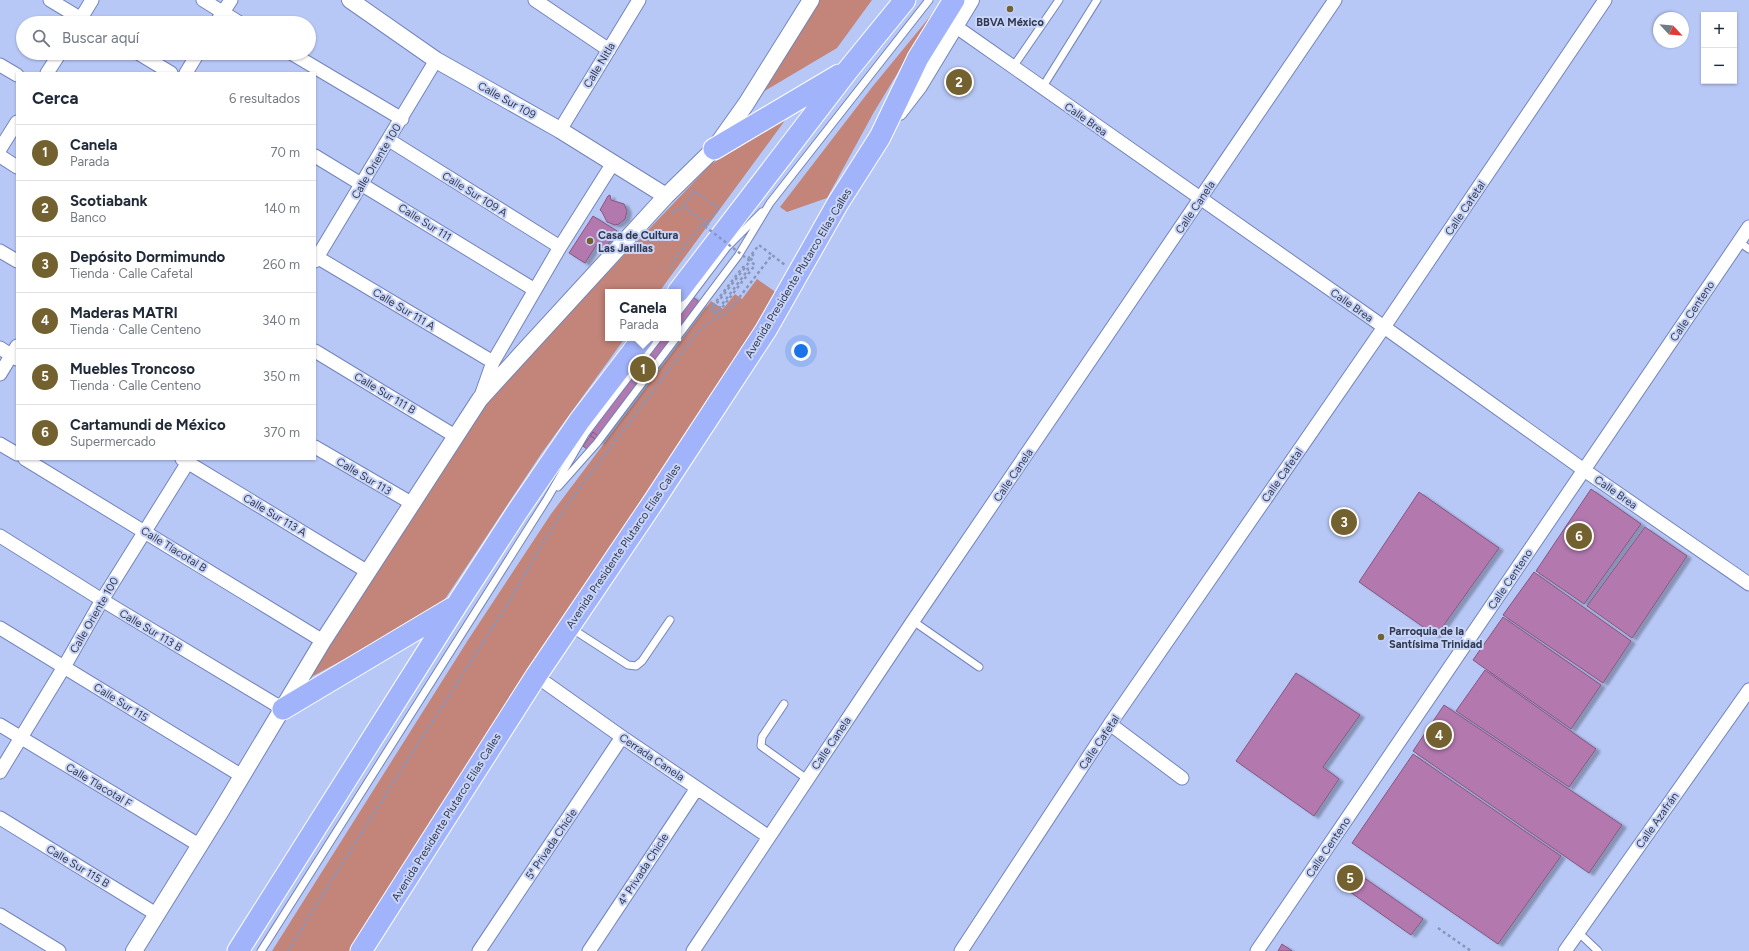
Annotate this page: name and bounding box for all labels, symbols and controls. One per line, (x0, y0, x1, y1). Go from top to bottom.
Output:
marker: BBVA México (1005, 4, 1015, 14)
north arrow (1653, 12, 1689, 48)
map controls (1701, 12, 1737, 84)
button: + (1701, 12, 1737, 48)
search box (16, 16, 316, 60)
place label: BBVA México (976, 16, 1044, 29)
icon: search (30, 27, 52, 49)
text: Buscar aquí (62, 29, 139, 47)
street label: Calle Nitla (581, 40, 618, 90)
button: − (1701, 48, 1737, 84)
pin: 2 (946, 67, 972, 97)
street label: Calle Sur 109 (476, 79, 538, 122)
text: Cerca (32, 88, 79, 108)
text: 6 resultados (229, 91, 300, 106)
street label: Calle Brea (1062, 100, 1110, 139)
street label: Calle Oriente 100 (349, 121, 404, 201)
text: Canela (70, 136, 117, 154)
text: 1 (42, 145, 48, 160)
text: 70 m (270, 145, 300, 160)
text: Parada (70, 154, 109, 169)
street label: Calle Sur 109 A (440, 169, 510, 220)
street label: Calle Canela (1173, 178, 1218, 236)
street label: Calle Cafetal (1442, 179, 1488, 238)
street label: Avenida Presidente Plutarco Elías Calles (743, 186, 854, 360)
text: Scotiabank (70, 192, 148, 210)
text: 2 (41, 201, 49, 216)
text: 140 m (264, 201, 300, 216)
street label: Calle Sur 111 (396, 201, 454, 244)
text: Banco (70, 210, 106, 225)
place label: Casa de Cultura Las Jarillas (598, 229, 678, 255)
marker: Casa de Cultura Las Jarillas (585, 236, 595, 246)
text: Depósito Dormimundo (70, 248, 225, 266)
text: 3 (41, 257, 49, 272)
text: 260 m (263, 257, 300, 272)
text: Tienda · Calle Cafetal (70, 266, 193, 281)
street label: Calle Centeno (1667, 279, 1717, 344)
street label: Calle Sur 111 A (370, 286, 438, 333)
street label: Calle Brea (1328, 286, 1376, 325)
popup (605, 289, 681, 341)
text: Canela (619, 299, 667, 317)
text: Maderas MATRI (70, 304, 178, 322)
text: 4 (41, 313, 49, 328)
text: 340 m (262, 313, 300, 328)
text: Parada (619, 317, 659, 332)
text: Tienda · Calle Centeno (70, 322, 201, 337)
your location (791, 341, 811, 361)
pin: 1 (630, 354, 656, 384)
text: Muebles Troncoso (70, 360, 195, 378)
text: 5 (41, 369, 49, 384)
text: 350 m (263, 369, 300, 384)
street label: Calle Sur 111 B (352, 370, 418, 417)
text: Tienda · Calle Centeno (70, 378, 201, 393)
text: Cartamundi de México (70, 416, 226, 434)
text: 6 (41, 425, 49, 440)
text: 370 m (263, 425, 300, 440)
text: Supermercado (70, 434, 156, 449)
street label: Calle Canela (991, 446, 1036, 504)
street label: Calle Cafetal (1259, 446, 1306, 505)
street label: Calle Sur 113 (334, 455, 393, 498)
street label: Avenida Presidente Plutarco Elías Calles (563, 462, 683, 631)
street label: Calle Brea (1592, 473, 1640, 512)
street label: Calle Sur 113 A (241, 491, 309, 540)
pin: 3 (1331, 507, 1357, 537)
pin: 6 (1566, 521, 1592, 551)
street label: Calle Tlacotal B (138, 524, 209, 575)
street label: Calle Centeno (1485, 547, 1535, 612)
street label: Calle Oriente 100 (67, 575, 121, 656)
street label: Calle Sur 113 B (117, 607, 185, 654)
place label: Parroquia de la Santísima Trinidad (1389, 625, 1482, 651)
marker: Parroquia de la Santísima Trinidad (1376, 632, 1386, 642)
street label: Calle Sur 115 (91, 681, 150, 724)
street label: Calle Cafetal (1076, 713, 1122, 772)
street label: Calle Canela (809, 714, 854, 772)
pin: 4 (1426, 720, 1452, 750)
street label: Avenida Presidente Plutarco Elías Calles (389, 731, 504, 904)
street label: Cerrada Canela (617, 731, 687, 784)
street label: Calle Tlacotal F (64, 761, 134, 810)
street label: Calle Azafrán (1633, 790, 1681, 851)
street label: 5ª Privada Chicle (523, 807, 580, 882)
street label: Calle Centeno (1303, 815, 1353, 880)
street label: 4ª Privada Chicle (615, 831, 671, 908)
street label: Calle Sur 115 B (44, 843, 112, 890)
pin: 5 (1337, 863, 1363, 893)

